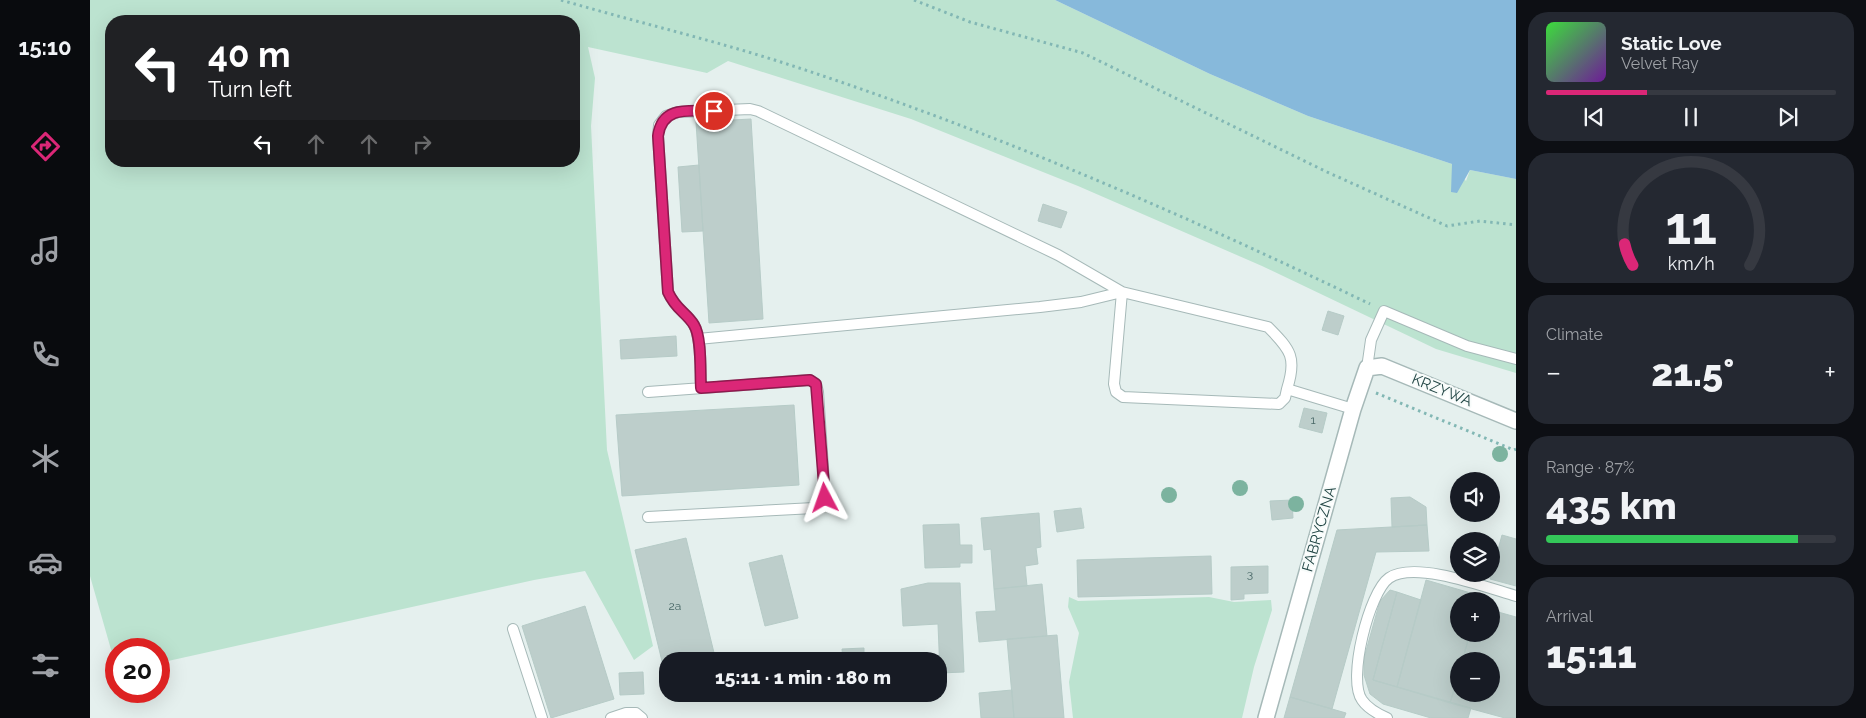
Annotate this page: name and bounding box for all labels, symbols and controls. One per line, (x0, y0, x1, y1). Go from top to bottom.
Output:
text: Static Love (1621, 32, 1722, 54)
text: 15:10 (19, 34, 71, 60)
text: 40 m (208, 34, 290, 75)
icon: left (125, 35, 190, 100)
text: Velvet Ray (1621, 54, 1699, 73)
text: Turn left (208, 76, 292, 102)
pin (693, 90, 735, 132)
icon: arrive (700, 97, 728, 125)
icon: previous (1580, 103, 1608, 131)
icon: pause (1677, 103, 1705, 131)
icon: next (1774, 103, 1802, 131)
icon: directions (28, 129, 63, 164)
icon: left (249, 130, 277, 158)
icon: ahead (302, 130, 330, 158)
icon: ahead (355, 130, 383, 158)
icon: right (408, 130, 436, 158)
text: 11 (1665, 195, 1717, 256)
icon: music (28, 233, 63, 268)
text: km/h (1667, 253, 1715, 274)
text: Climate (1546, 325, 1603, 344)
icon: phone (28, 337, 63, 372)
text: 21.5° (1651, 350, 1734, 395)
text: − (1546, 356, 1561, 389)
text: + (1824, 356, 1836, 389)
street label: KRZYWA (1409, 370, 1475, 410)
house number: 1 (1310, 413, 1316, 427)
icon: climate (28, 441, 63, 476)
text: Range · 87% (1546, 458, 1634, 477)
position arrow (798, 471, 850, 523)
map controls (1450, 472, 1500, 702)
button: sound (1450, 472, 1500, 522)
text: 435 km (1546, 483, 1677, 528)
street label: FABRYCZNA (1298, 484, 1340, 574)
button: layers (1450, 532, 1500, 582)
icon: car (28, 545, 63, 580)
house number: 3 (1247, 567, 1253, 581)
button: + (1450, 592, 1500, 642)
house number: 2a (669, 599, 681, 613)
text: Arrival (1546, 607, 1593, 626)
text: 15:11 (1546, 632, 1637, 677)
speed limit sign: 20 (105, 638, 170, 703)
icon: filters (28, 648, 63, 683)
button: − (1450, 652, 1500, 702)
text: 15:11 · 1 min · 180 m (715, 666, 891, 688)

